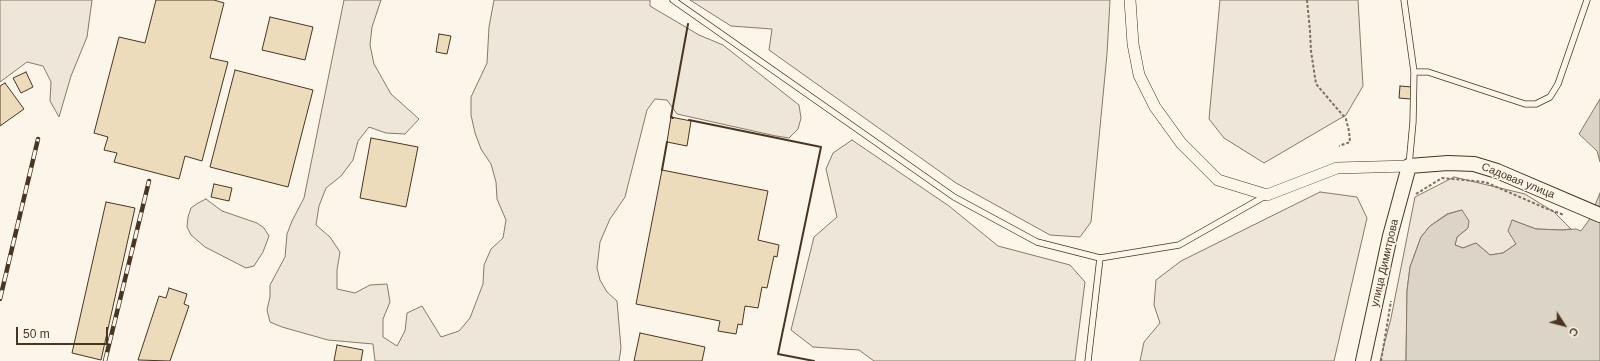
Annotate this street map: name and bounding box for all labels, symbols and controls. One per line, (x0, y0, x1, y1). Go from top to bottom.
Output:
street label: Садовая улица (1479, 160, 1557, 202)
street label: улица Димитрова (1368, 218, 1402, 308)
north arrow (1544, 305, 1584, 345)
scale bar (18, 319, 110, 345)
text: С (1567, 325, 1581, 339)
text: 50 m (23, 327, 50, 341)

